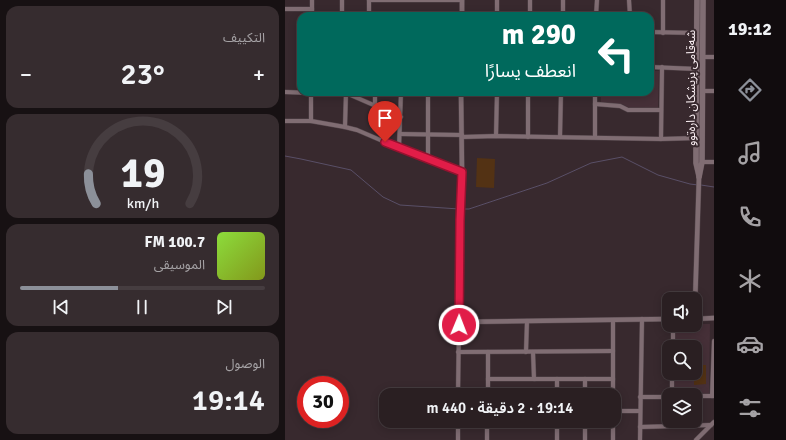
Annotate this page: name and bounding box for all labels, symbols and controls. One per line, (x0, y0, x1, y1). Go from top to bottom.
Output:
text: 290 m (502, 18, 576, 52)
text: 19:12 (728, 18, 772, 40)
icon: left (590, 28, 642, 80)
text: التكييف (223, 30, 265, 46)
street label: شەقامی پزیشکان دارەتوو (684, 30, 699, 146)
text: 23° (121, 56, 164, 93)
text: انعطف يسارًا (485, 60, 576, 82)
text: − (20, 61, 32, 88)
text: + (253, 61, 265, 88)
icon: directions (736, 76, 764, 104)
pin (368, 101, 402, 142)
icon: arrive (374, 107, 396, 129)
icon: music (736, 139, 764, 167)
text: 19 (120, 148, 165, 199)
text: km/h (126, 195, 159, 212)
icon: phone (736, 203, 764, 231)
text: 100.7 FM (144, 233, 205, 251)
text: الموسيقى (154, 257, 205, 273)
icon: climate (736, 267, 764, 295)
map controls (662, 292, 702, 428)
button: sound (662, 292, 702, 332)
icon: previous (50, 296, 72, 318)
icon: pause (131, 296, 153, 318)
icon: next (213, 296, 235, 318)
position arrow (438, 304, 480, 346)
icon: car (736, 330, 764, 358)
button: search (662, 340, 702, 380)
text: الوصول (225, 356, 265, 372)
speed limit sign: 30 (297, 376, 349, 428)
text: 19:14 (192, 382, 265, 419)
button: layers (662, 388, 702, 428)
icon: filters (736, 394, 764, 422)
text: 19:14 · 2 دقيقة · 440 m (427, 399, 573, 417)

